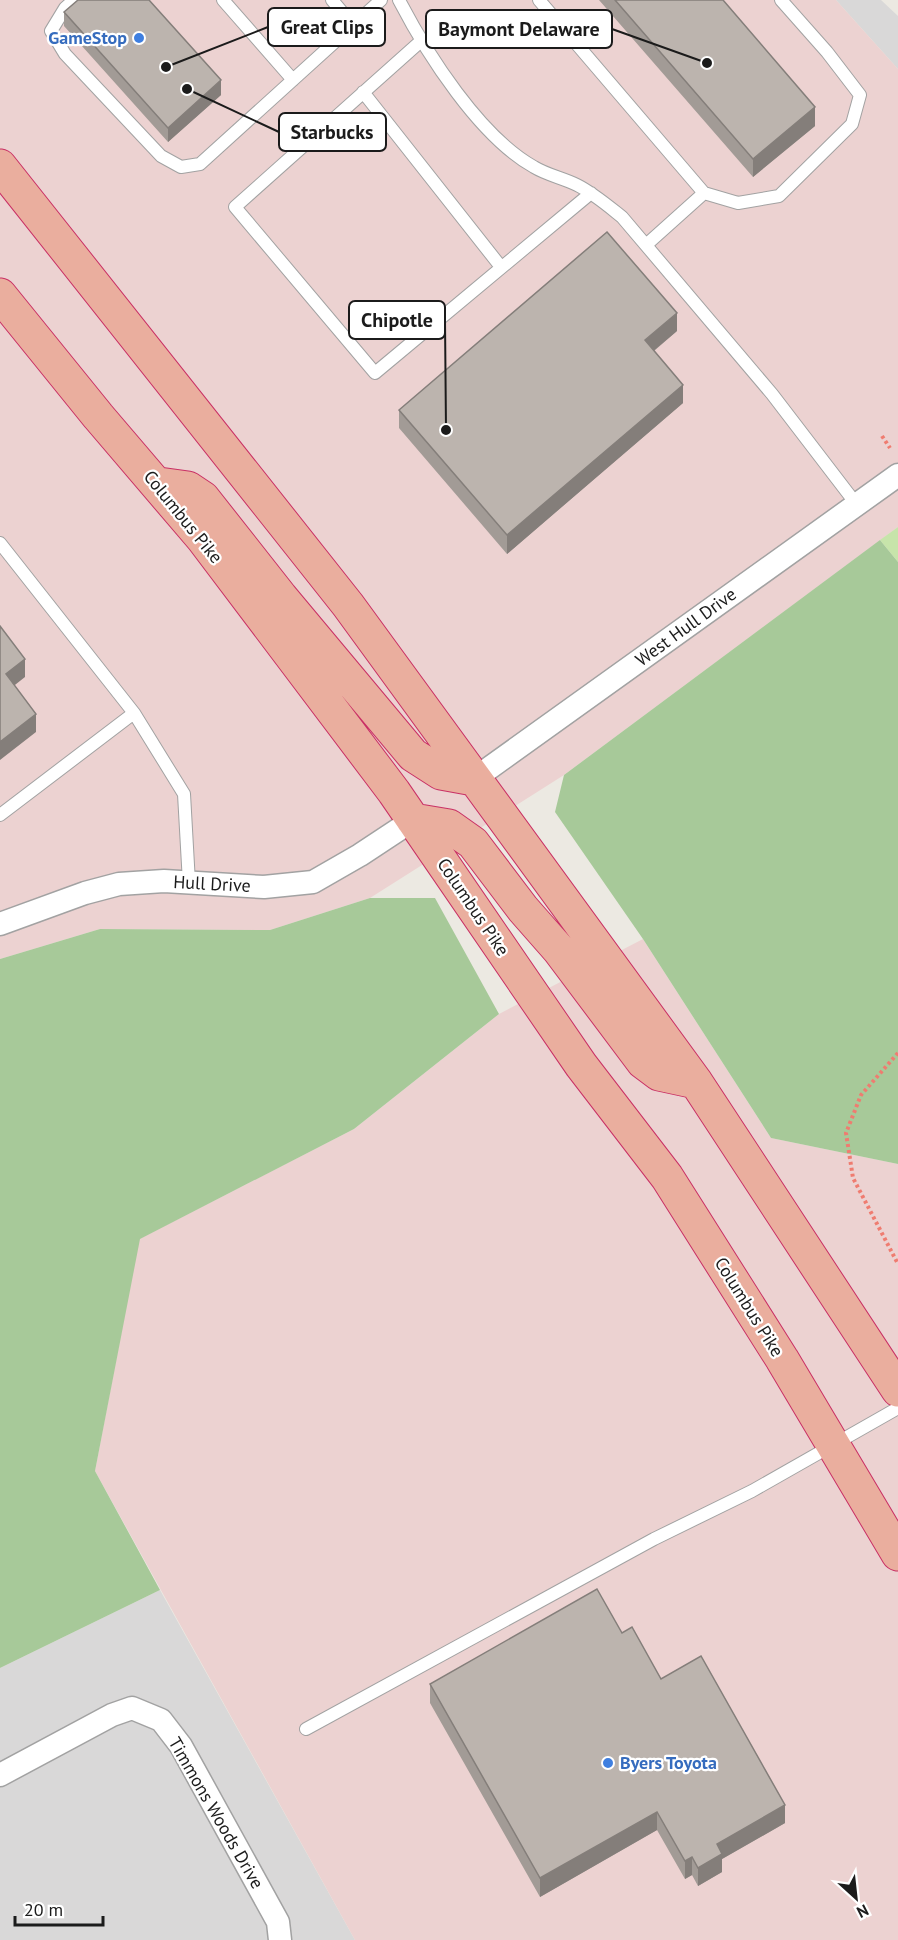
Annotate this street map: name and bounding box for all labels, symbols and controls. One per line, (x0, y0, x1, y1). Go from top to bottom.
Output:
callout: Great Clips (268, 8, 385, 46)
callout: Baymont Delaware (426, 10, 612, 48)
text: Great Clips (281, 14, 373, 40)
text: Baymont Delaware (438, 16, 600, 42)
place label: GameStop (48, 26, 127, 49)
marker: GameStop (132, 31, 146, 45)
callout: Starbucks (279, 113, 386, 151)
text: Starbucks (291, 119, 373, 145)
callout: Chipotle (349, 301, 445, 339)
text: Chipotle (361, 307, 433, 333)
street label: Columbus Pike (139, 465, 228, 568)
street label: West Hull Drive (631, 582, 741, 671)
street label: Columbus Pike (432, 853, 515, 960)
street label: Hull Drive (173, 870, 251, 897)
street label: Columbus Pike (710, 1253, 789, 1361)
street label: Timmons Woods Drive (164, 1733, 269, 1893)
place label: Byers Toyota (620, 1751, 717, 1774)
marker: Byers Toyota (601, 1756, 615, 1770)
north arrow (826, 1868, 886, 1928)
scale bar (15, 1889, 104, 1927)
text: 20 m (24, 1898, 63, 1921)
text: N (854, 1900, 872, 1923)

